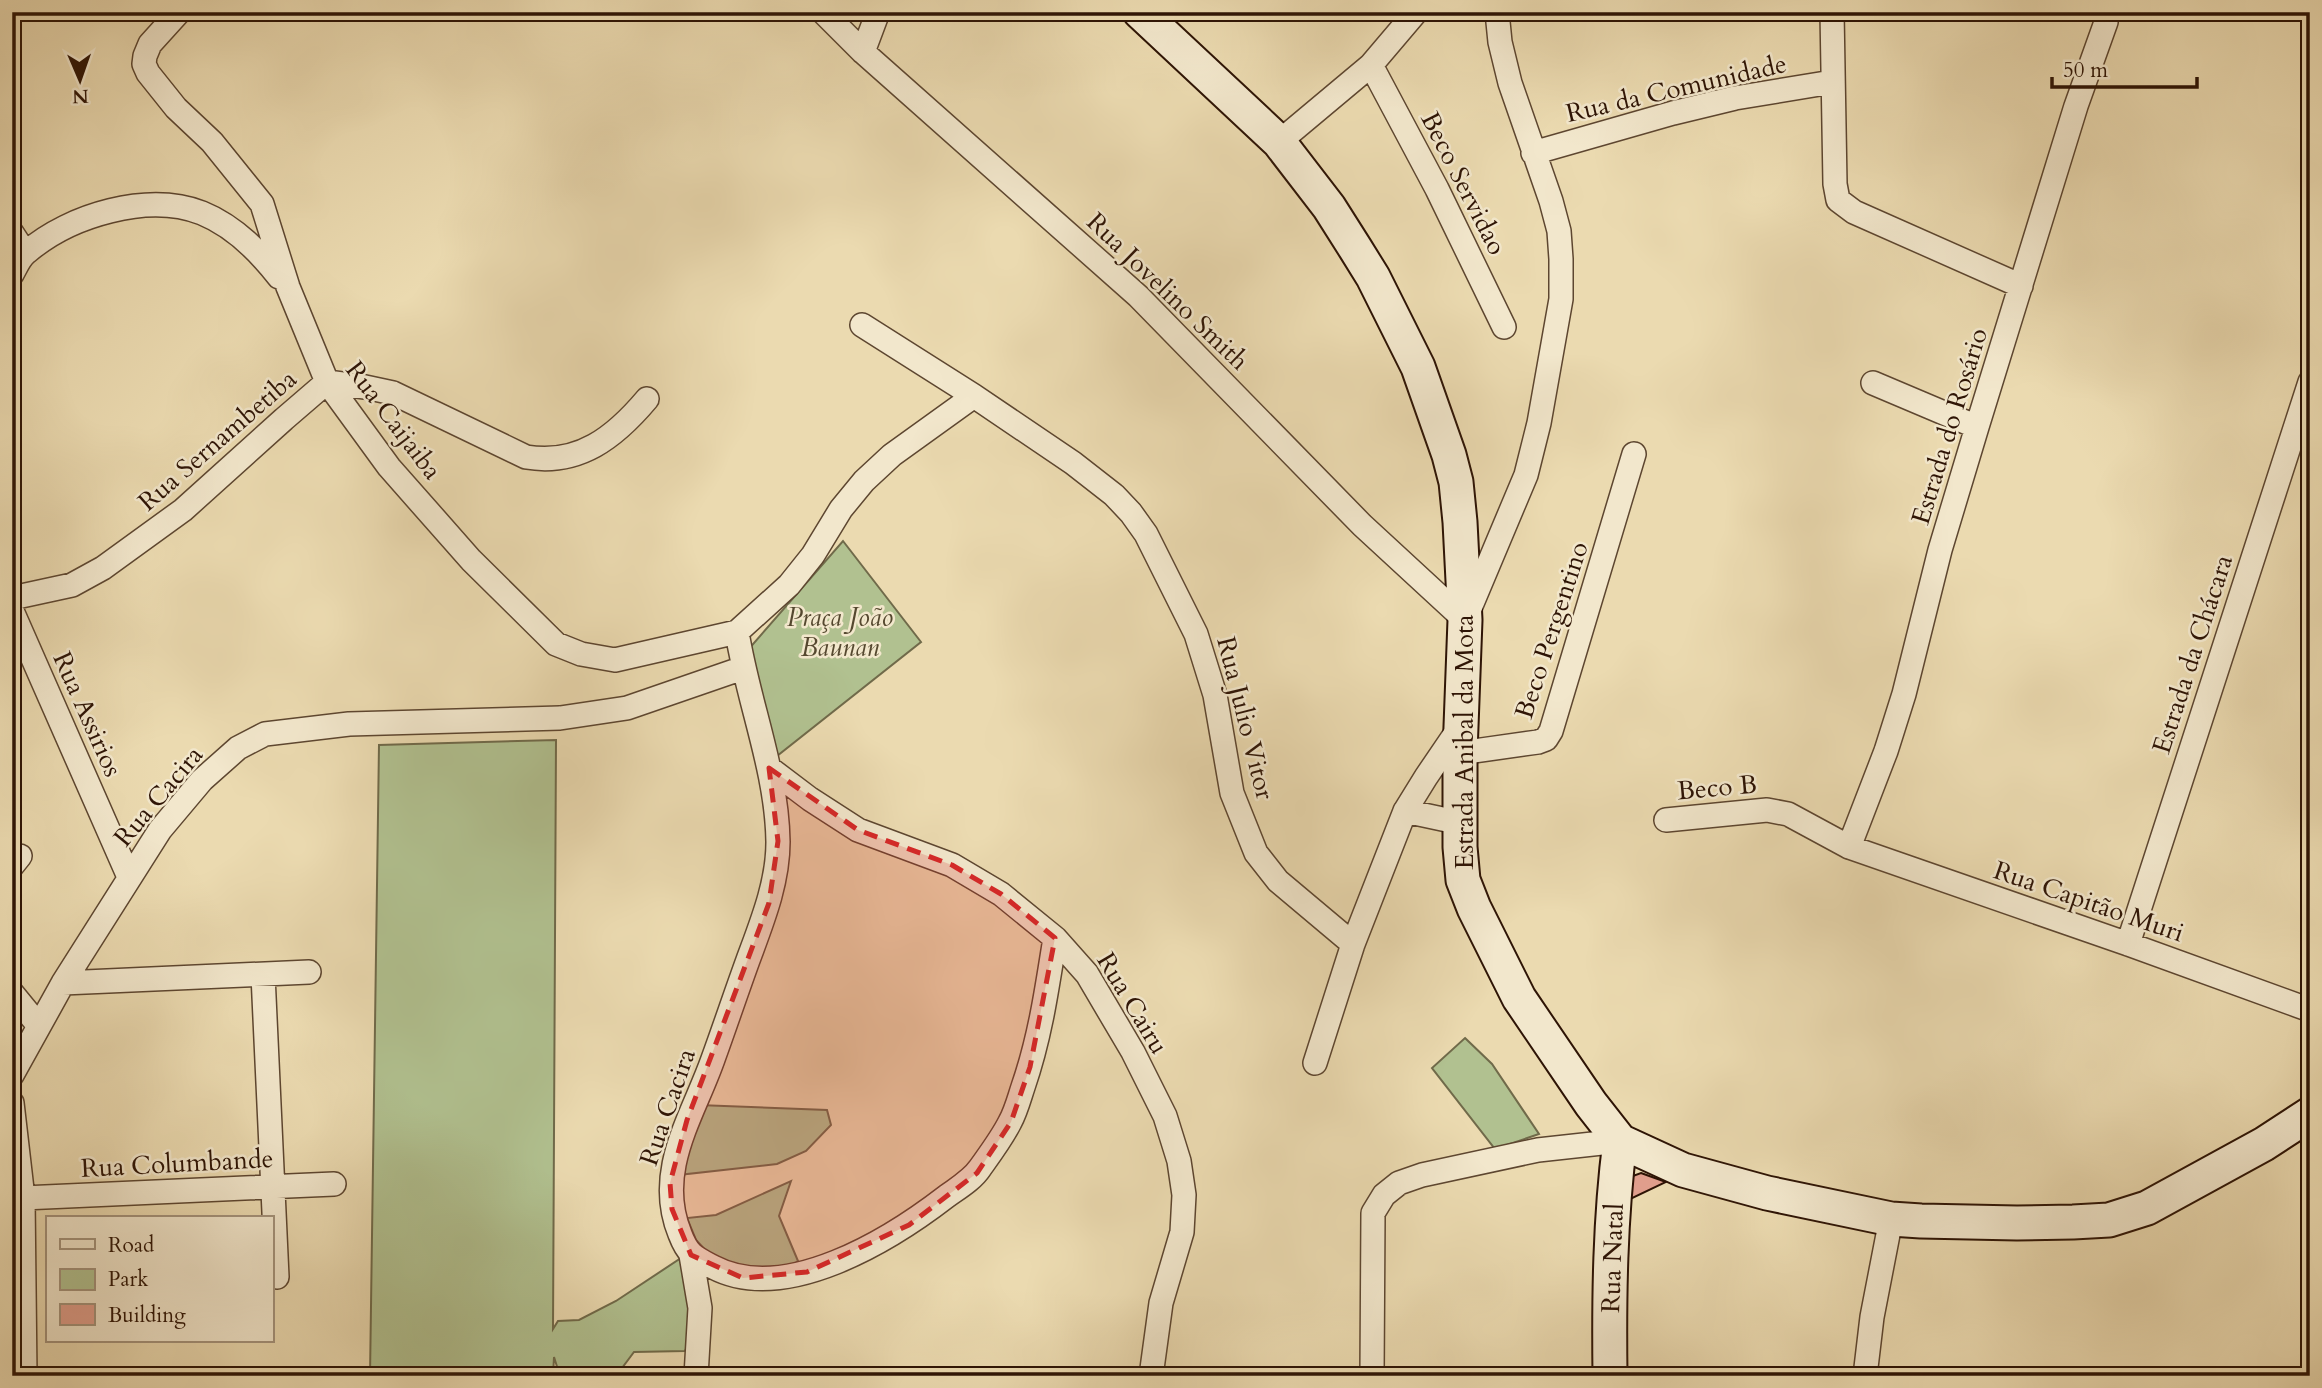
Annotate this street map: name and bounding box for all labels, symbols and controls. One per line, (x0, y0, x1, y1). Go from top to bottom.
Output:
north arrow (46, 46, 116, 116)
street label: Rua da Comunidade (1562, 46, 1790, 131)
scale bar (2052, 46, 2198, 90)
text: 50 m (2063, 56, 2108, 85)
text: N (71, 83, 89, 109)
street label: Beco Servidao (1412, 106, 1515, 261)
street label: Rua Jovelino Smith (1079, 205, 1256, 378)
street label: Estrada do Rosário (1903, 324, 1996, 529)
street label: Rua Caijaiba (337, 354, 450, 487)
street label: Rua Sernambetiba (131, 362, 304, 519)
street label: Beco Pergentino (1506, 537, 1597, 723)
street label: Estrada da Chácara (2144, 550, 2241, 758)
park label: Praça João Baunan (787, 600, 893, 665)
street label: Estrada Anibal da Mota (1447, 614, 1482, 870)
street label: Rua Julio Vitor (1208, 633, 1283, 804)
street label: Rua Assirios (44, 646, 131, 782)
street label: Rua Cacira (106, 739, 211, 854)
street label: Beco B (1676, 767, 1758, 808)
street label: Rua Capitão Muri (1989, 853, 2189, 950)
street label: Rua Cairu (1089, 946, 1177, 1061)
street label: Rua Cacira (631, 1044, 704, 1170)
street label: Rua Columbande (80, 1141, 274, 1186)
street label: Rua Natal (1593, 1202, 1632, 1314)
legend (46, 1216, 273, 1342)
text: Road (108, 1231, 154, 1260)
text: Park (108, 1265, 149, 1294)
text: Building (108, 1301, 186, 1330)

